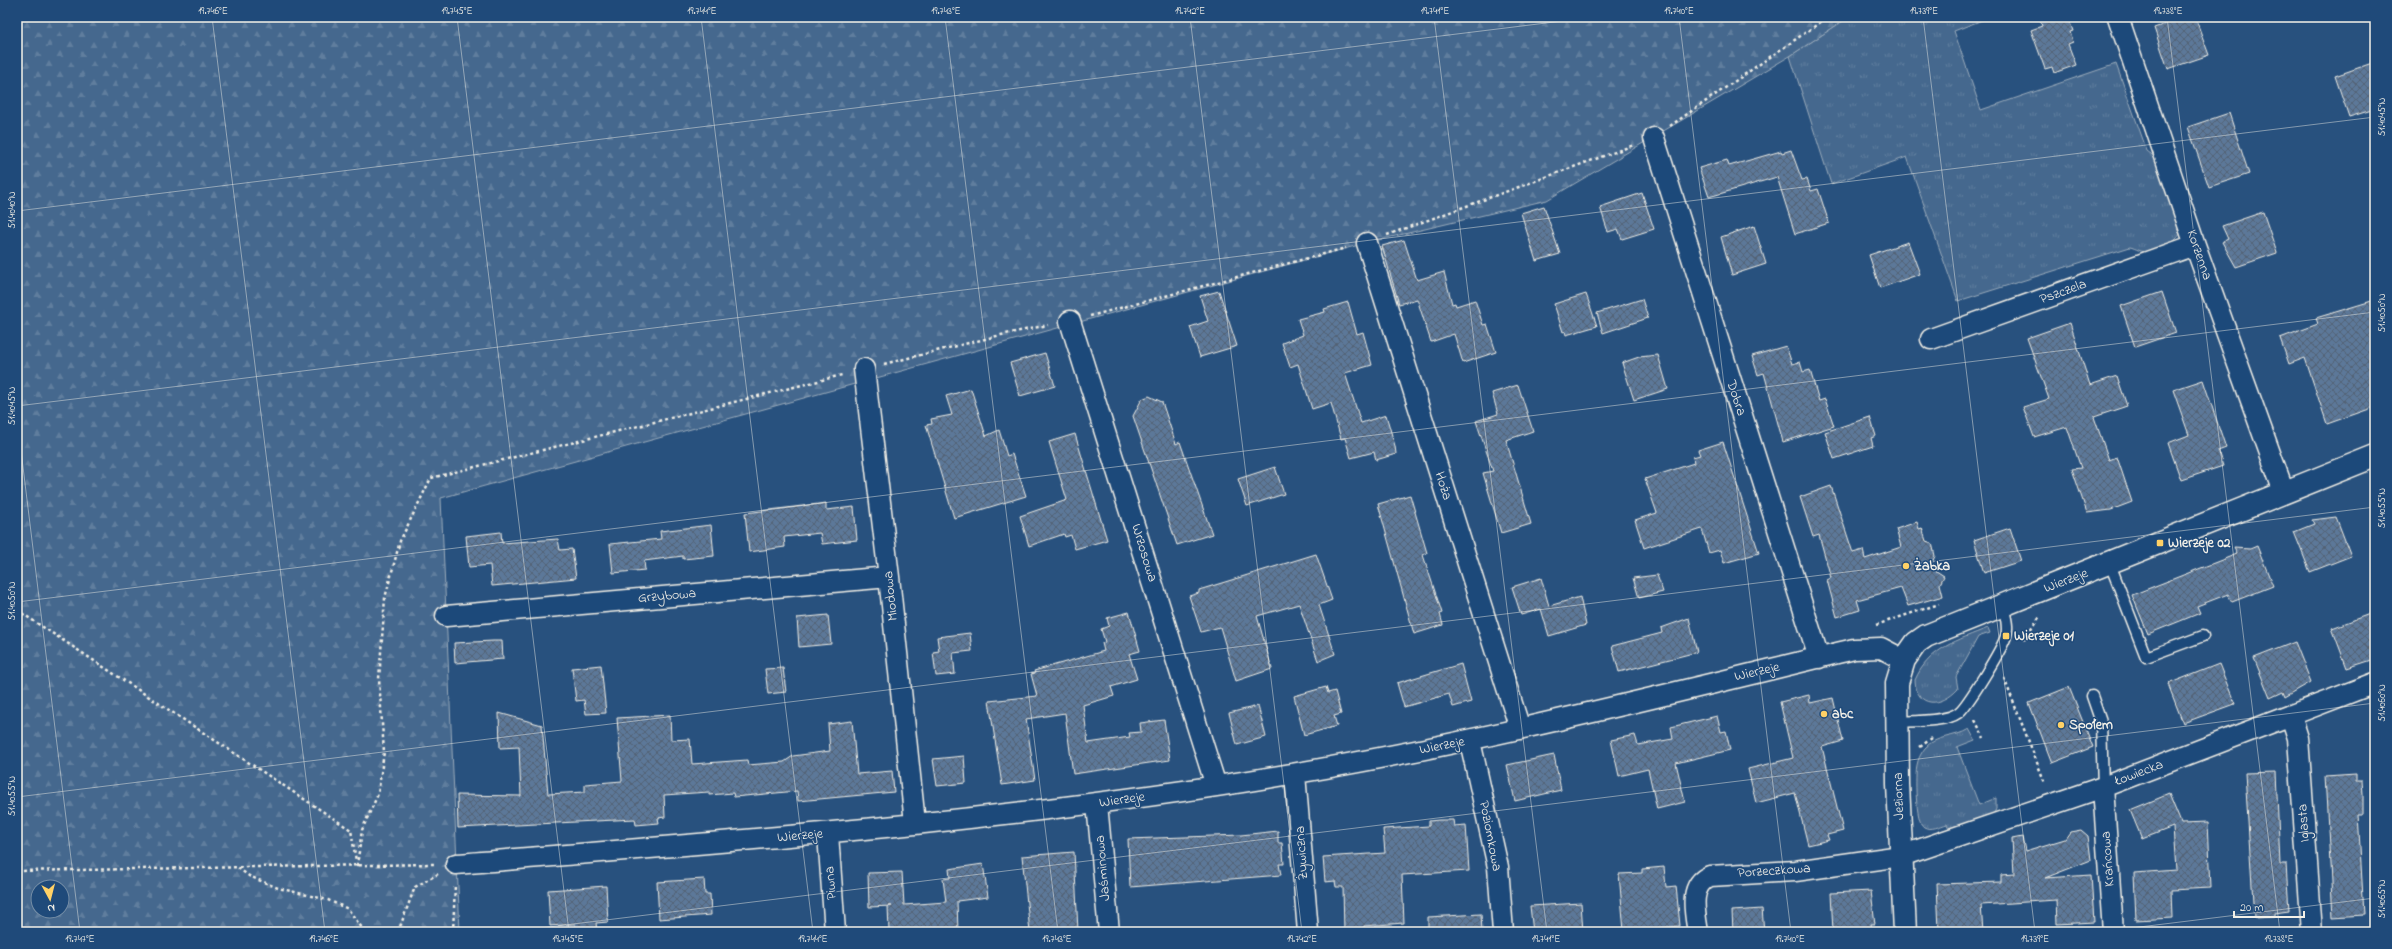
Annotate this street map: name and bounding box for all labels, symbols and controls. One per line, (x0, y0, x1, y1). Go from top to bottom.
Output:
text: 19.746°E (198, 4, 228, 19)
text: 19.745°E (442, 4, 472, 19)
text: 19.744°E (687, 4, 717, 19)
text: 19.743°E (931, 4, 961, 19)
text: 19.742°E (1175, 4, 1205, 19)
text: 19.741°E (1421, 4, 1449, 19)
text: 19.740°E (1664, 4, 1694, 19)
text: 19.739°E (1910, 4, 1938, 19)
text: 19.738°E (2154, 4, 2182, 19)
text: 51.4045°N (2375, 97, 2390, 136)
text: 51.4040°N (5, 191, 20, 229)
street label: Korzenna (2181, 227, 2217, 283)
street label: Pszczela (2037, 274, 2089, 310)
text: 51.4050°N (2375, 293, 2390, 332)
street label: Dobra (1720, 376, 1752, 419)
text: 51.4045°N (5, 386, 20, 425)
street label: Hoża (1429, 469, 1457, 503)
text: 51.4055°N (2375, 488, 2390, 528)
street label: Wrzosowa (1125, 521, 1163, 585)
place label: Wierzeje 02 (2168, 533, 2230, 554)
marker: Wierzeje 02 (2155, 538, 2165, 548)
place label: Żabka (1914, 556, 1951, 577)
marker: Żabka (1901, 561, 1911, 571)
street label: Wierzeje (2041, 563, 2092, 599)
street label: Miodowa (878, 570, 904, 622)
text: 51.4050°N (5, 581, 20, 620)
street label: Grzybowa (637, 583, 697, 610)
place label: Wierzeje 01 (2014, 626, 2074, 647)
marker: Wierzeje 01 (2001, 631, 2011, 641)
street label: Wierzeje (1732, 656, 1782, 687)
text: 51.4060°N (2375, 684, 2390, 722)
place label: abc (1832, 704, 1854, 725)
marker: abc (1819, 709, 1829, 719)
place label: Społem (2069, 715, 2113, 736)
marker: Społem (2056, 720, 2066, 730)
street label: Wierzeje (1417, 731, 1467, 761)
street label: Łowiecka (2111, 754, 2166, 792)
street label: Jeziorna (1888, 772, 1910, 820)
text: 51.4055°N (5, 776, 20, 816)
street label: Wierzeje (1098, 786, 1147, 814)
street label: Poziomkowa (1473, 799, 1507, 873)
street label: Iglasta (2292, 803, 2317, 843)
street label: Wierzeje (776, 823, 824, 848)
street label: Żywiczna (1290, 825, 1315, 881)
street label: Krańcowa (2096, 830, 2120, 888)
street label: Jaśminowa (1090, 834, 1116, 902)
street label: Porzeczkowa (1737, 858, 1811, 884)
street label: Piwna (819, 866, 843, 900)
north arrow (30, 879, 70, 919)
text: 51.4065°N (2375, 879, 2390, 918)
scale bar (2234, 893, 2304, 919)
text: 20 m (2240, 899, 2263, 917)
text: N (46, 900, 56, 916)
text: 19.747°E (65, 932, 95, 947)
text: 19.746°E (309, 932, 339, 947)
text: 19.745°E (553, 932, 583, 947)
text: 19.744°E (798, 932, 828, 947)
text: 19.743°E (1042, 932, 1072, 947)
text: 19.742°E (1287, 932, 1317, 947)
text: 19.741°E (1532, 932, 1560, 947)
text: 19.740°E (1775, 932, 1805, 947)
text: 19.739°E (2021, 932, 2049, 947)
text: 19.738°E (2265, 932, 2293, 947)

